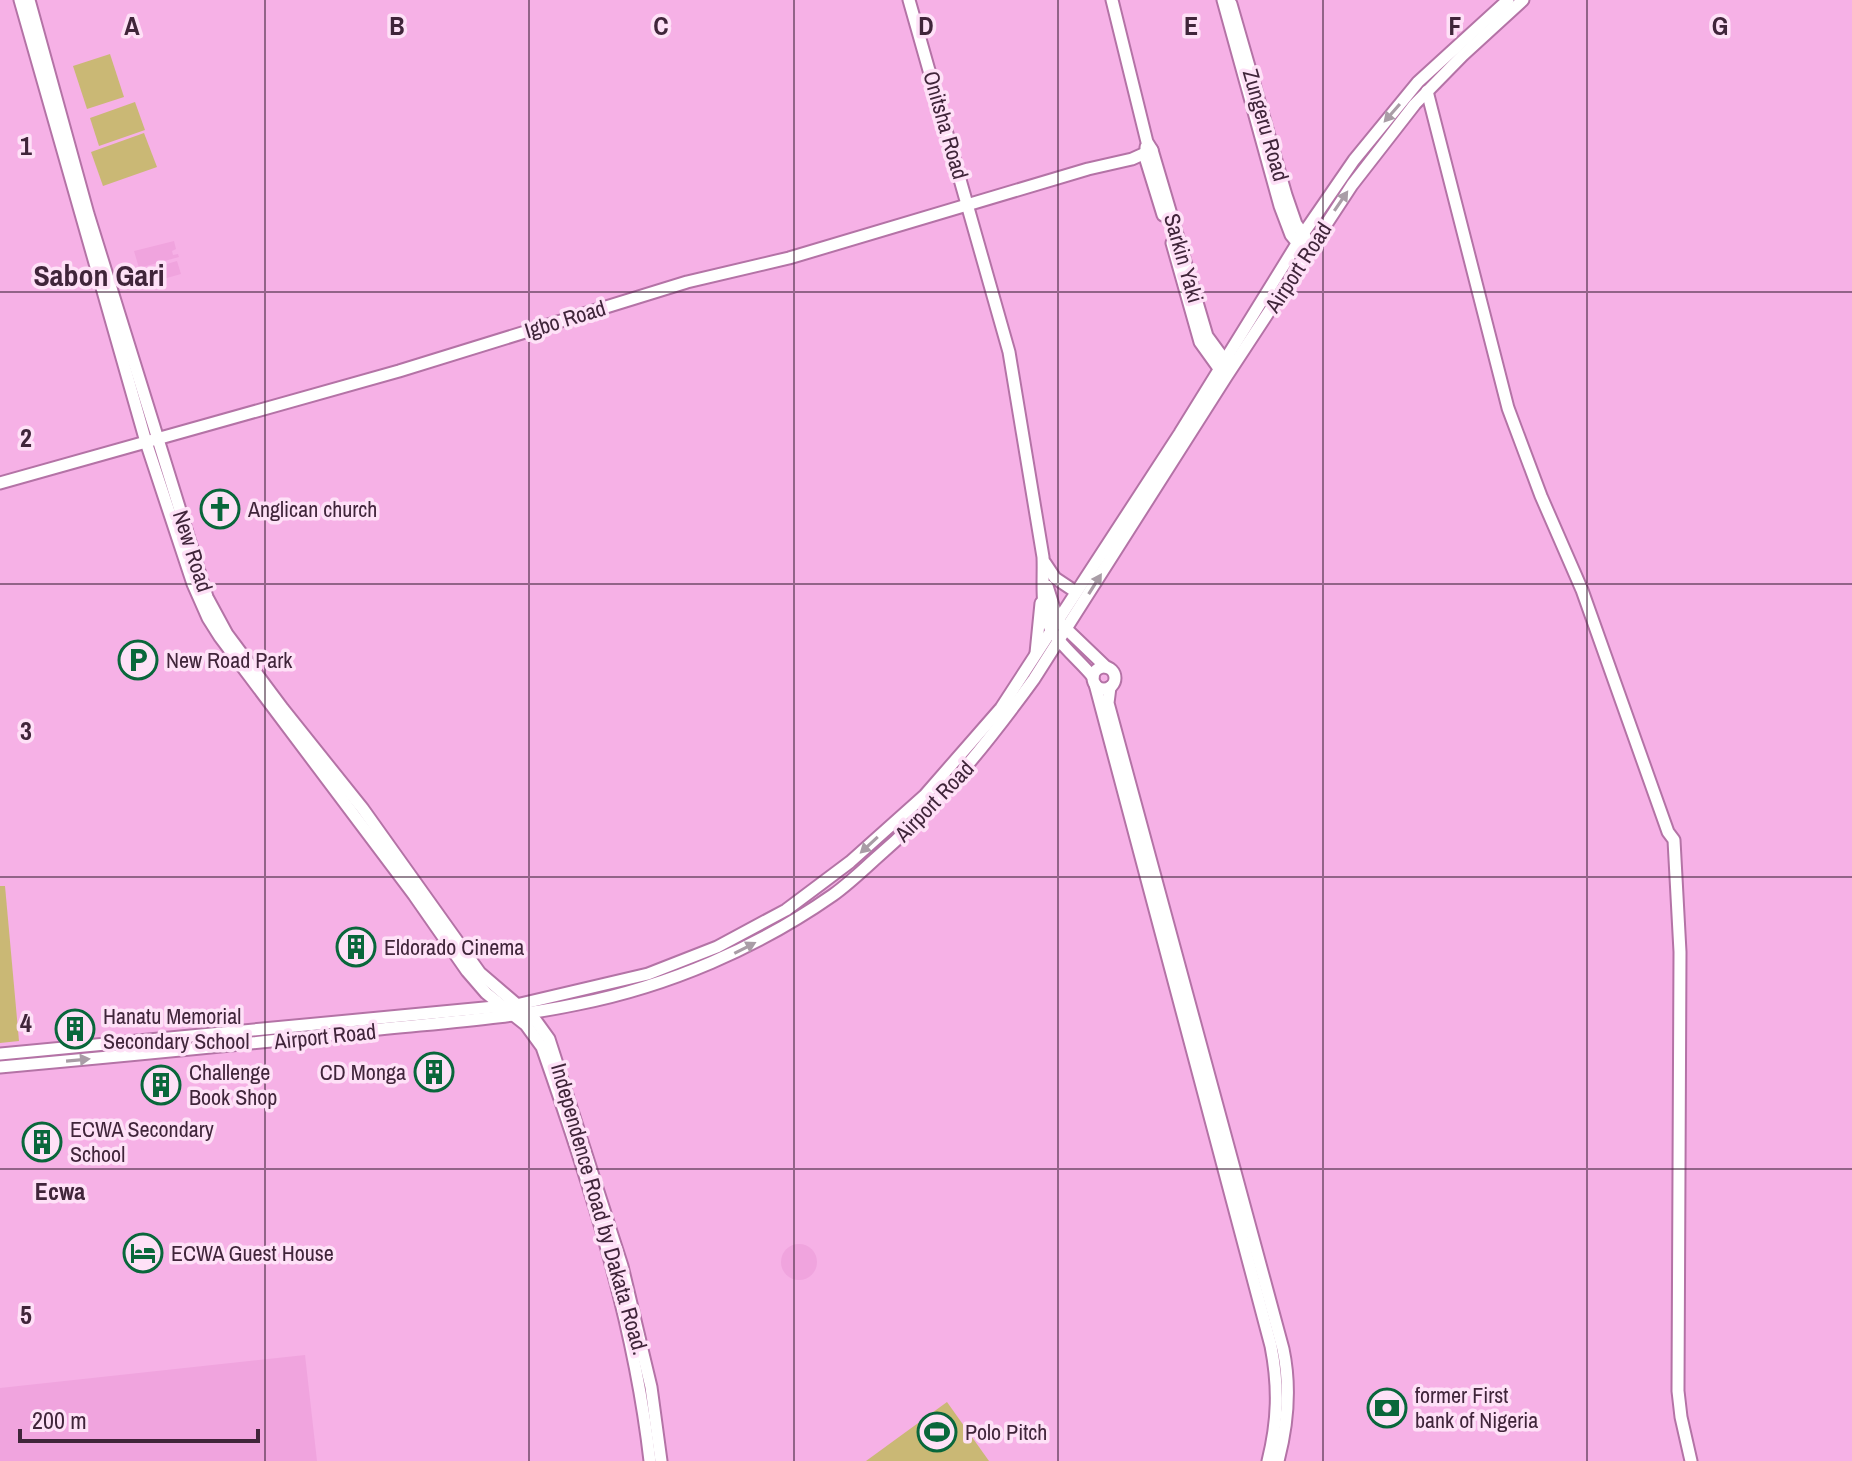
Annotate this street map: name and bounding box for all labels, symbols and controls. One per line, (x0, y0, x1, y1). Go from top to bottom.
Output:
text: A (124, 8, 140, 43)
text: B (389, 8, 405, 43)
text: C (653, 8, 669, 43)
text: D (918, 8, 934, 43)
text: E (1184, 8, 1198, 43)
text: F (1448, 8, 1462, 43)
text: G (1712, 8, 1728, 43)
street label: Zungeru Road (1236, 65, 1296, 185)
street label: Onitsha Road (916, 67, 976, 183)
one-way arrow (1384, 102, 1401, 122)
text: 1 (20, 128, 32, 163)
one-way arrow (1334, 190, 1349, 211)
street label: Sarkin Yaki (1157, 210, 1211, 306)
street label: Airport Road (1257, 216, 1338, 319)
district label: Sabon Gari (33, 255, 165, 295)
street label: Igbo Road (521, 292, 609, 346)
text: 2 (20, 420, 32, 455)
church icon: Anglican church (199, 488, 241, 530)
place label: Anglican church (247, 494, 377, 524)
street label: New Road (166, 506, 220, 596)
one-way arrow (1087, 573, 1101, 595)
parking icon: New Road Park (117, 639, 159, 681)
place label: New Road Park (166, 645, 293, 675)
text: 3 (20, 713, 32, 748)
street label: Airport Road (887, 754, 980, 849)
one-way arrow (859, 836, 878, 854)
building icon: Eldorado Cinema (335, 926, 377, 968)
place label: Eldorado Cinema (384, 932, 524, 962)
one-way arrow (733, 941, 756, 954)
place label: Hanatu Memorial Secondary School (103, 1001, 249, 1056)
text: 4 (20, 1005, 32, 1040)
building icon: Hanatu Memorial Secondary School (54, 1008, 96, 1050)
street label: Airport Road (272, 1016, 377, 1056)
building icon: CD Monga (413, 1051, 455, 1093)
one-way arrow (66, 1053, 91, 1066)
place label: Challenge Book Shop (189, 1057, 277, 1112)
place label: CD Monga (320, 1057, 406, 1087)
street label: Independence Road by Dakata Road. (544, 1060, 656, 1358)
building icon: Challenge Book Shop (140, 1064, 182, 1106)
place label: ECWA Secondary School (70, 1114, 214, 1169)
building icon: ECWA Secondary School (21, 1121, 63, 1163)
district label: Ecwa (35, 1175, 85, 1207)
hotel icon: ECWA Guest House (122, 1232, 164, 1274)
place label: ECWA Guest House (171, 1238, 334, 1268)
text: 5 (20, 1297, 32, 1332)
place label: former First bank of Nigeria (1415, 1380, 1538, 1435)
bank icon: former First bank of Nigeria (1366, 1387, 1408, 1429)
scale bar (20, 1393, 258, 1443)
text: 200 m (32, 1404, 87, 1436)
sports icon: Polo Pitch (916, 1411, 958, 1453)
place label: Polo Pitch (965, 1417, 1047, 1447)

